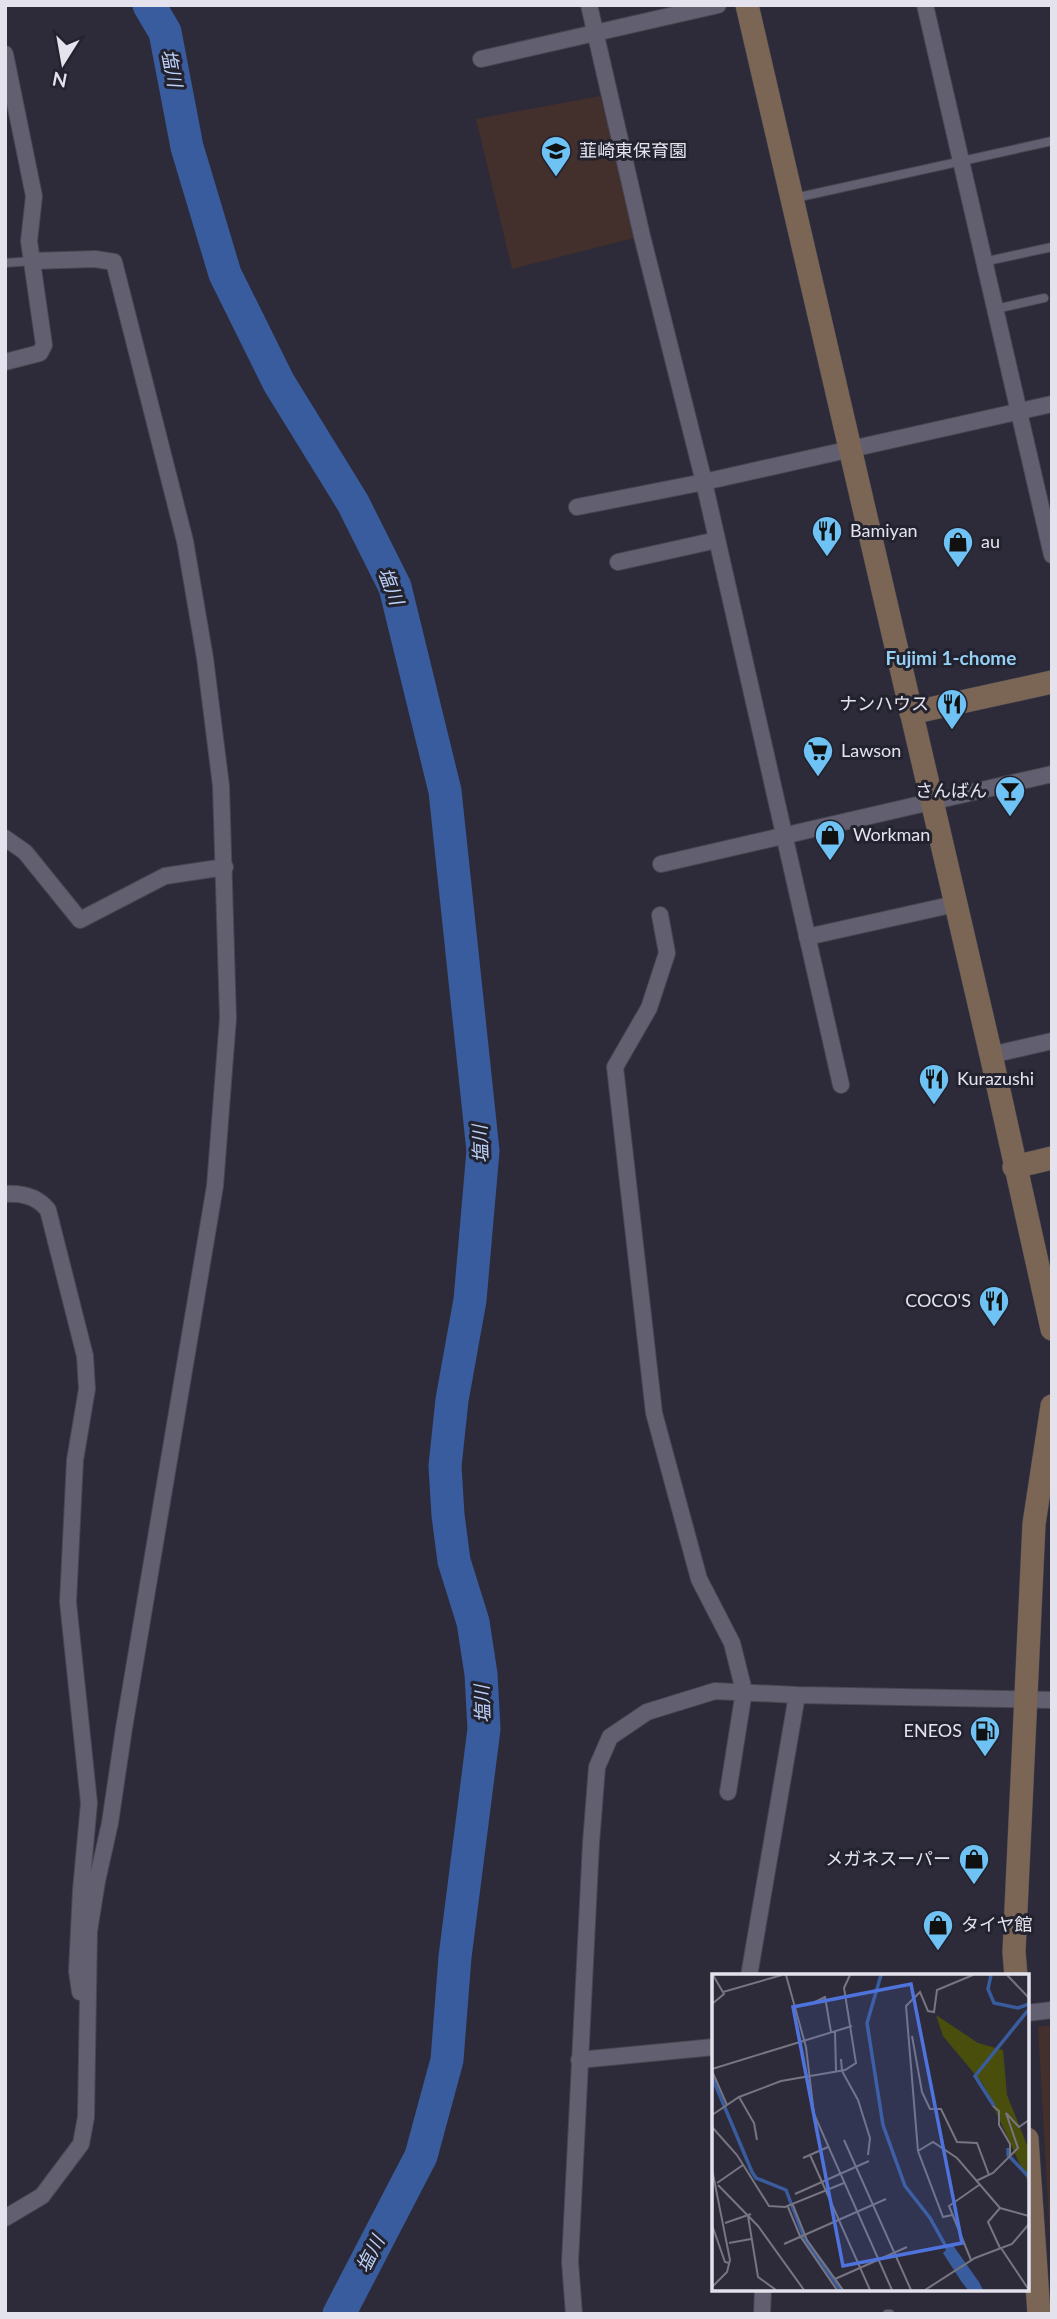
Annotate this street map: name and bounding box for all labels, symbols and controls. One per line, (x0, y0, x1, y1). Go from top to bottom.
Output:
north arrow (28, 28, 98, 98)
water label: 塩川 (158, 47, 188, 91)
text: N (50, 67, 69, 93)
school or university icon: 韮崎東保育園 (539, 134, 573, 178)
place label: 韮崎東保育園 (579, 139, 687, 161)
restaurant icon: Bamiyan (810, 514, 844, 558)
place label: Bamiyan (850, 519, 918, 541)
shop icon: au (941, 525, 975, 569)
place label: au (981, 530, 1000, 552)
water label: 塩川 (374, 564, 410, 610)
district label: Fujimi 1-chome (886, 646, 1016, 669)
restaurant icon: ナンハウス (935, 687, 969, 731)
place label: ナンハウス (839, 692, 929, 714)
supermarket icon: Lawson (801, 734, 835, 778)
place label: Lawson (841, 739, 901, 761)
bar icon: さんばん (993, 774, 1027, 818)
place label: さんばん (915, 779, 987, 801)
shop icon: Workman (813, 818, 847, 862)
place label: Workman (853, 823, 930, 845)
restaurant icon: Kurazushi (917, 1062, 951, 1106)
place label: Kurazushi (957, 1067, 1034, 1089)
water label: 塩川 (467, 1123, 492, 1163)
restaurant icon: COCO'S (977, 1284, 1011, 1328)
place label: COCO'S (905, 1289, 971, 1311)
water label: 塩川 (469, 1683, 494, 1723)
fuel station icon: ENEOS (968, 1714, 1002, 1758)
place label: ENEOS (904, 1719, 962, 1741)
shop icon: メガネスーパー (957, 1842, 991, 1886)
place label: メガネスーパー (825, 1847, 951, 1869)
shop icon: タイヤ館 (921, 1908, 955, 1952)
place label: タイヤ館 (961, 1913, 1032, 1935)
inset map (712, 1974, 1029, 2291)
water label: 塩川 (351, 2230, 389, 2276)

